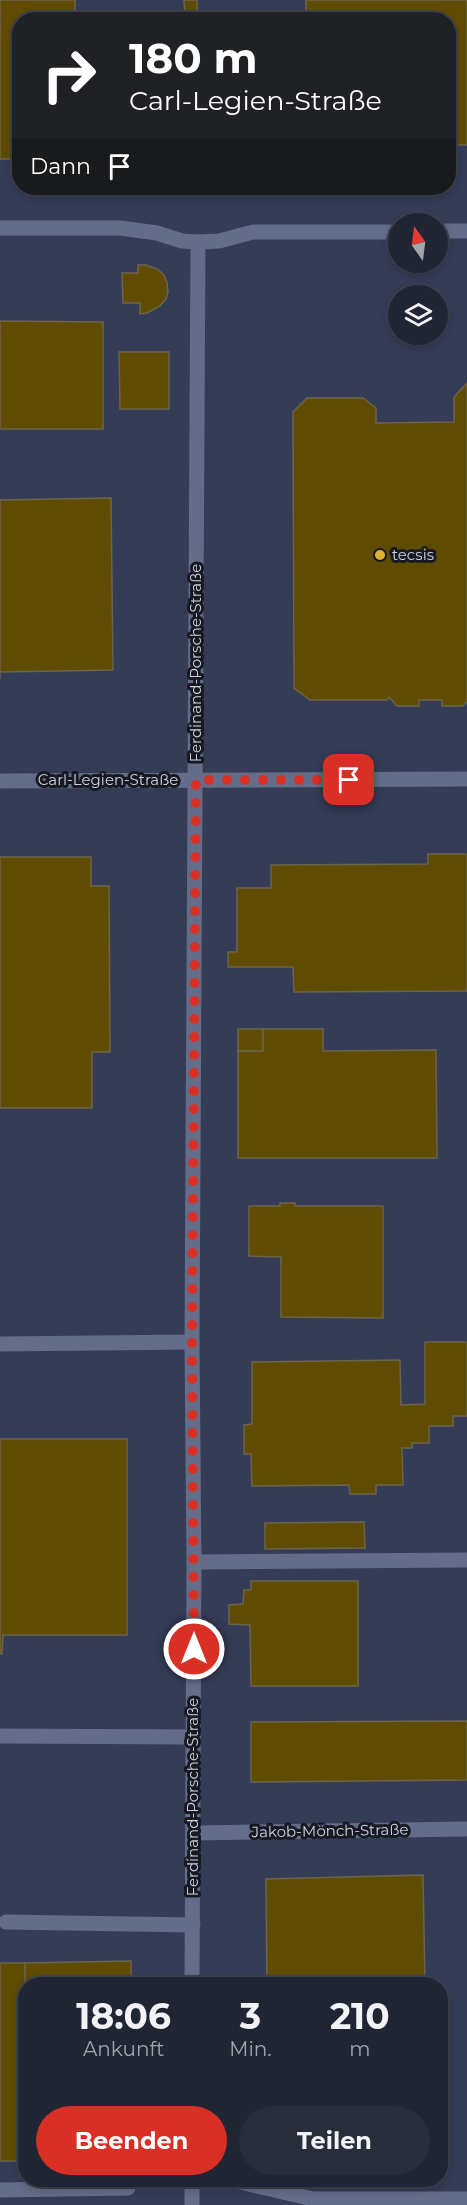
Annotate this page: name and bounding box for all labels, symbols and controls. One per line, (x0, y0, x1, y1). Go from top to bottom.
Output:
text: 180 m (129, 32, 258, 84)
icon: right (30, 36, 108, 114)
text: Carl-Legien-Straße (129, 84, 382, 117)
icon: arrive (103, 150, 136, 183)
text: Dann (30, 153, 91, 180)
north arrow (388, 213, 448, 273)
map controls (388, 213, 448, 345)
button: layers (388, 285, 448, 345)
place label: tecsis (392, 545, 434, 564)
marker: tecsis (373, 548, 387, 562)
street label: Ferdinand-Porsche-Straße (186, 564, 205, 762)
pin (323, 754, 374, 805)
icon: arrive (332, 763, 365, 796)
street label: Carl-Legien-Straße (38, 770, 178, 789)
position arrow (162, 1617, 226, 1681)
street label: Ferdinand-Porsche-Straße (183, 1698, 202, 1896)
street label: Jakob-Mönch-Straße (250, 1820, 409, 1841)
text: 18:06 (76, 1994, 171, 2038)
text: 3 (240, 1994, 261, 2038)
text: 210 (330, 1994, 390, 2038)
text: Ankunft (83, 2037, 164, 2061)
text: Min. (229, 2037, 272, 2061)
text: m (349, 2037, 370, 2061)
button: Beenden (36, 2106, 227, 2175)
button: Teilen (239, 2106, 430, 2175)

